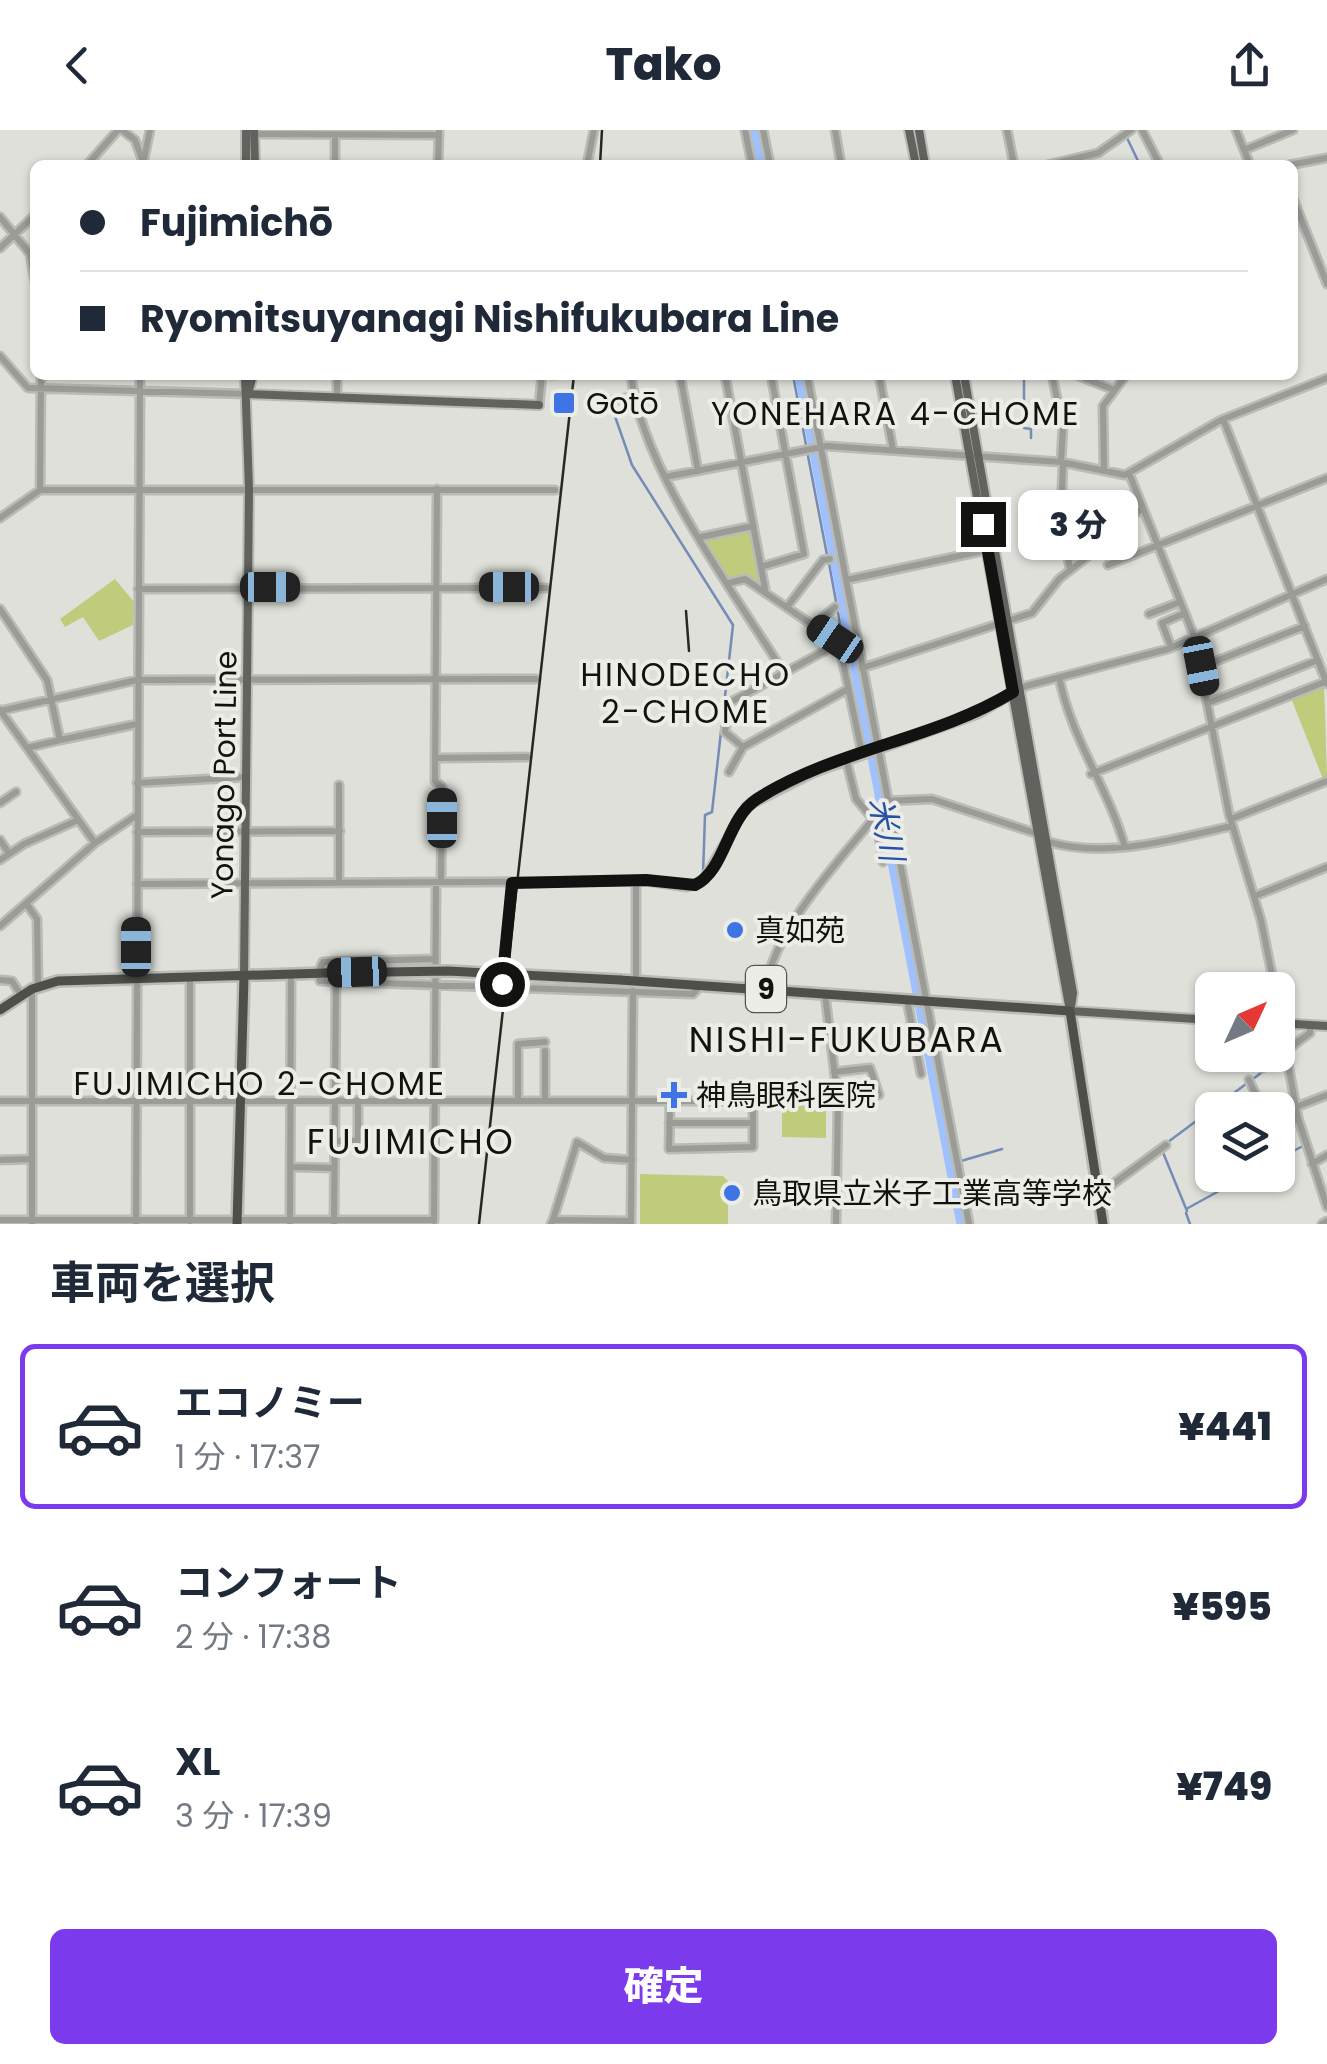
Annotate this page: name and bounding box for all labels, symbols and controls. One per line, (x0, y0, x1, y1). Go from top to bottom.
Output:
text: Tako (606, 33, 721, 96)
icon: back (50, 38, 105, 93)
icon: share (1222, 38, 1277, 93)
text: Fujimichō (140, 196, 333, 249)
text: Ryomitsuyanagi Nishifukubara Line (140, 292, 839, 345)
place label: Gotō (586, 382, 659, 425)
marker: Gotō (551, 390, 577, 416)
district label: YONEHARA 4-CHOME (711, 391, 1081, 436)
callout: 3 分 (1018, 489, 1138, 559)
route end (961, 502, 1006, 547)
text: 3 分 (1049, 502, 1107, 547)
car (240, 572, 300, 602)
car (479, 572, 539, 602)
car (802, 610, 868, 668)
car (1181, 634, 1221, 698)
street label: Yonago Port Line (200, 650, 248, 900)
district label: HINODECHO 2-CHOME (580, 652, 792, 734)
car (427, 788, 457, 848)
water label: 米川 (859, 793, 916, 868)
place label: 真如苑 (755, 909, 845, 952)
car (121, 917, 151, 977)
marker: 真如苑 (724, 919, 746, 941)
car (326, 956, 388, 988)
route start (480, 962, 525, 1007)
road number: 9 (746, 966, 786, 1012)
north arrow (1195, 972, 1295, 1072)
map controls (1195, 972, 1295, 1192)
district label: NISHI-FUKUBARA (689, 1015, 1005, 1064)
district label: FUJIMICHO 2-CHOME (73, 1061, 447, 1106)
place label: 神鳥眼科医院 (696, 1074, 876, 1117)
marker: 神鳥眼科医院 (661, 1082, 687, 1108)
button: layers (1195, 1092, 1295, 1192)
district label: FUJIMICHO (307, 1117, 515, 1166)
place label: 鳥取県立米子工業高等学校 (752, 1172, 1112, 1215)
marker: 鳥取県立米子工業高等学校 (721, 1182, 743, 1204)
text: 車両を選択 (50, 1252, 275, 1315)
text: エコノミー (175, 1376, 365, 1429)
icon: car (55, 1382, 145, 1472)
text: ¥441 (1178, 1400, 1272, 1453)
text: 1 分 · 17:37 (175, 1434, 321, 1479)
text: コンフォート (175, 1556, 402, 1609)
icon: car (55, 1562, 145, 1652)
text: ¥595 (1173, 1580, 1272, 1633)
text: 2 分 · 17:38 (175, 1614, 331, 1659)
text: XL (175, 1735, 220, 1788)
icon: car (55, 1742, 145, 1832)
text: ¥749 (1176, 1760, 1272, 1813)
text: 3 分 · 17:39 (175, 1793, 332, 1838)
button: 確定 (50, 1929, 1277, 2044)

